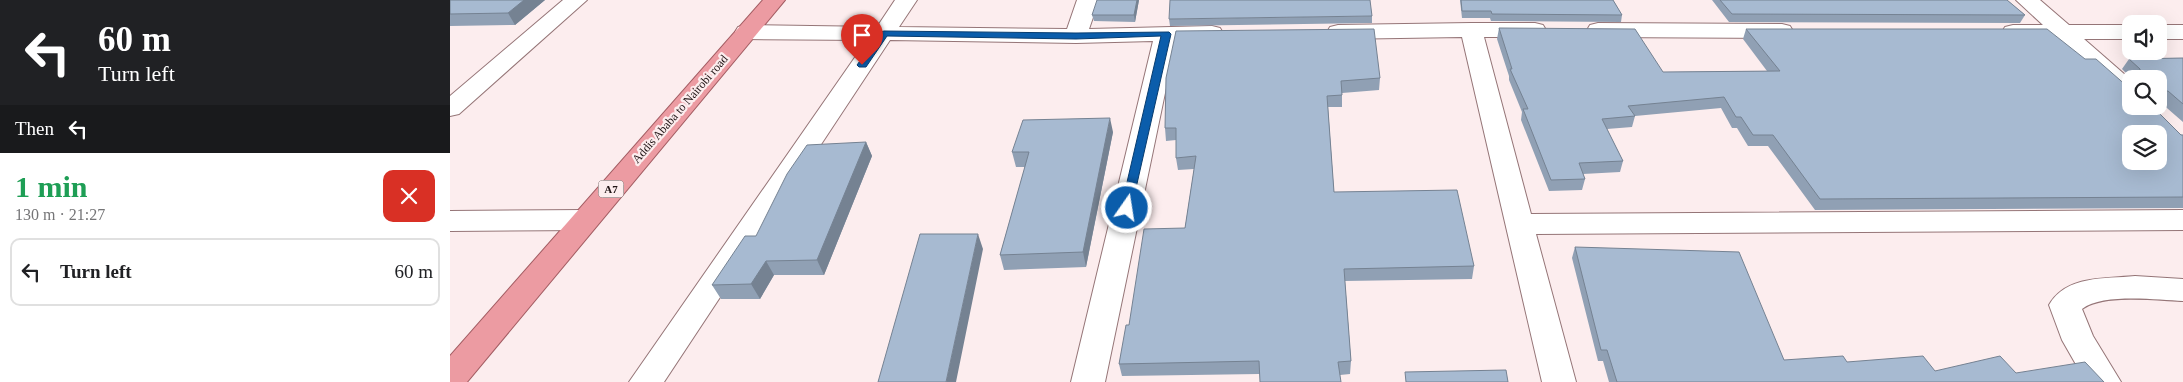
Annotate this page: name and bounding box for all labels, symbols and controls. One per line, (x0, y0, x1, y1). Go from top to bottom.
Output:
pin (841, 14, 883, 65)
map controls (2122, 15, 2167, 170)
button: sound (2122, 15, 2167, 60)
icon: left (15, 20, 80, 85)
text: 60 m (98, 20, 171, 59)
icon: arrive (848, 21, 876, 49)
street label: Addis Ababa to Nairobi road (629, 52, 731, 166)
text: Turn left (98, 61, 175, 86)
button: search (2122, 70, 2167, 115)
icon: left (64, 115, 92, 143)
text: Then (15, 118, 54, 139)
button: layers (2122, 125, 2167, 170)
text: 1 min (15, 170, 88, 203)
button: close (383, 170, 435, 222)
road number: A7 (598, 180, 624, 198)
position arrow (1100, 181, 1152, 233)
text: 130 m · 21:27 (15, 206, 105, 223)
icon: left (17, 258, 45, 286)
text: Turn left (60, 261, 132, 282)
text: 60 m (394, 261, 433, 282)

